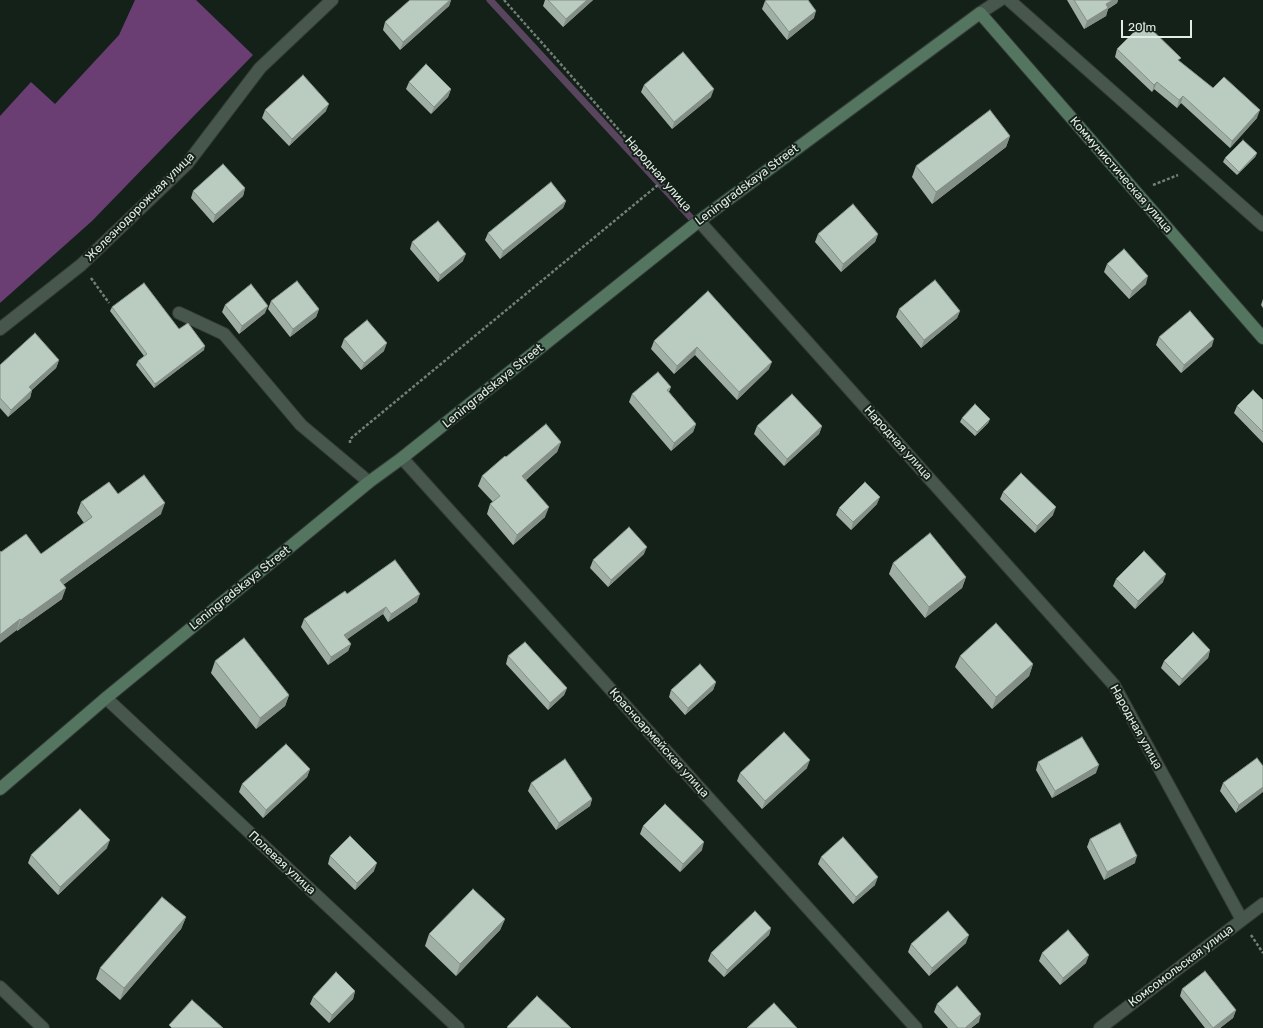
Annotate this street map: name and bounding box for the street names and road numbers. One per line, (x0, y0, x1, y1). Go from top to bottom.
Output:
street label: Коммунистическая улица (1067, 114, 1175, 236)
street label: Народная улица (622, 134, 694, 214)
street label: Leningradskaya Street (693, 141, 801, 229)
street label: Железнодорожная улица (83, 150, 197, 264)
street label: Leningradskaya Street (440, 341, 546, 431)
street label: Народная улица (861, 403, 935, 483)
street label: Leningradskaya Street (187, 543, 293, 633)
street label: Народная улица (1107, 682, 1165, 772)
street label: Красноармейская улица (606, 685, 712, 801)
street label: Полевая улица (246, 828, 318, 898)
street label: Комсомольская улица (1126, 922, 1236, 1010)

